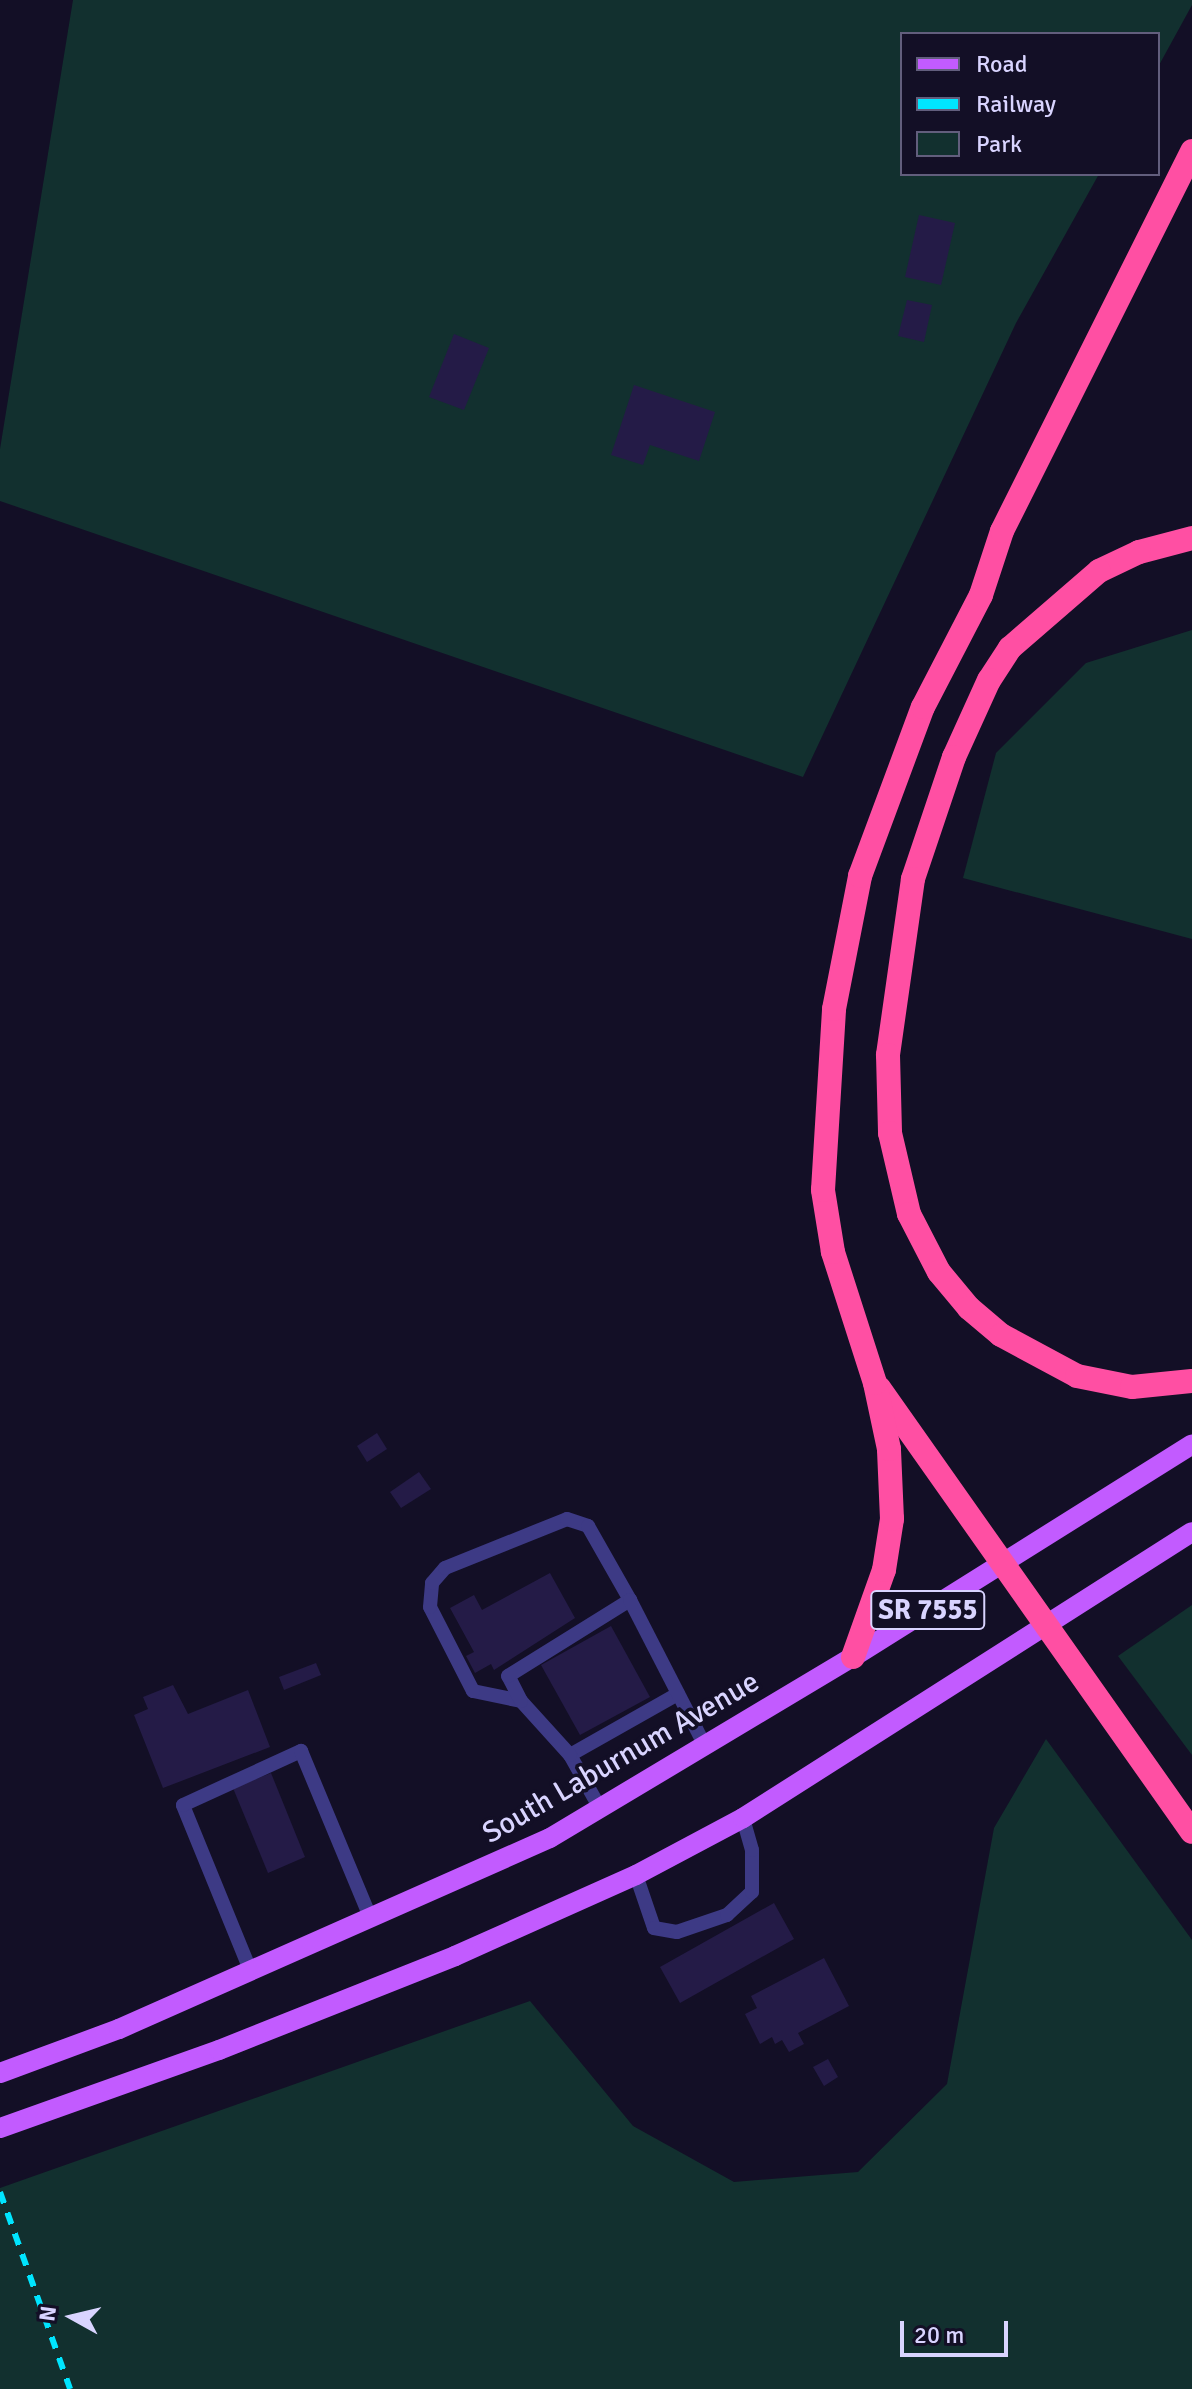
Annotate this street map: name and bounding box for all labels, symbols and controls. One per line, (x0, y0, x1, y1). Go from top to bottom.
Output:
legend (900, 32, 1160, 176)
text: Road (976, 49, 1027, 79)
text: Railway (976, 89, 1056, 119)
text: Park (976, 129, 1022, 159)
road number: SR 7555 (870, 1586, 986, 1634)
street label: South Laburnum Avenue (476, 1664, 766, 1852)
north arrow (32, 2277, 112, 2357)
text: N (33, 2304, 62, 2323)
scale bar (904, 2305, 1012, 2355)
text: 20 m (914, 2320, 964, 2350)

